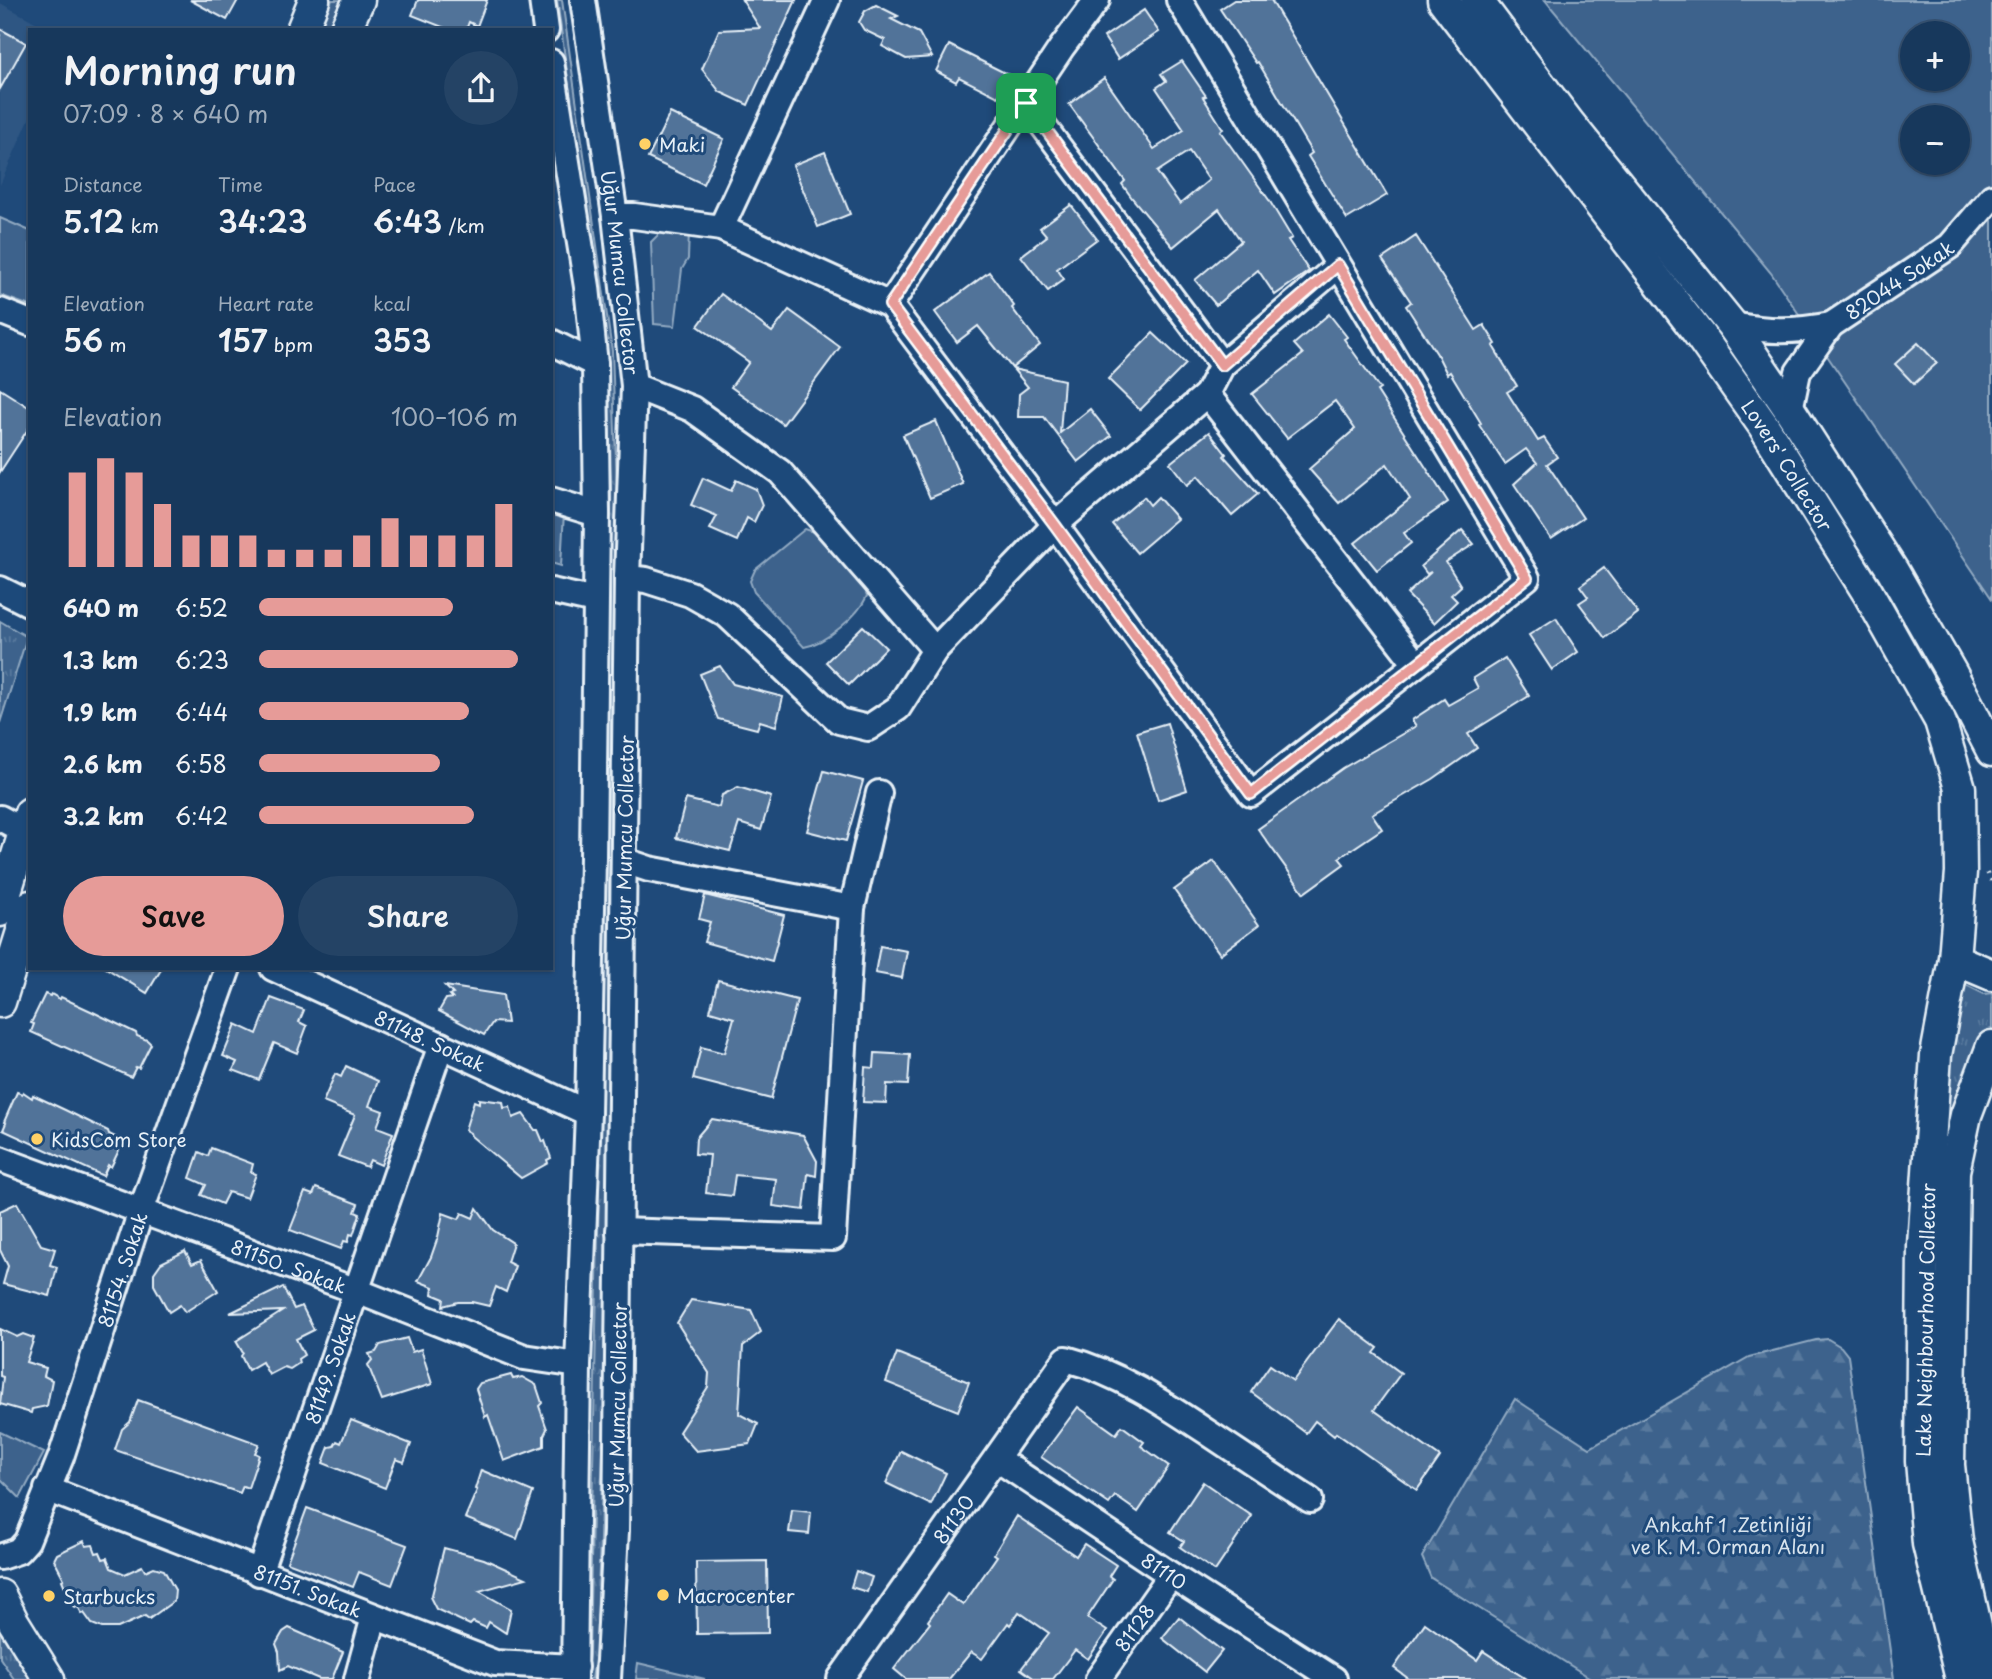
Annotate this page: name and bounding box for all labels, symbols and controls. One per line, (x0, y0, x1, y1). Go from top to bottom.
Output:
map controls (1900, 21, 1970, 175)
button: + (1900, 21, 1970, 91)
text: Morning run (63, 41, 297, 98)
button: share (444, 51, 518, 125)
pin (996, 73, 1056, 133)
icon: arrive (1007, 84, 1045, 122)
text: 07:09 · 8 × 640 m (63, 96, 268, 131)
button: − (1900, 105, 1970, 175)
place label: Maki (659, 130, 705, 158)
marker: Maki (637, 136, 653, 152)
street label: Uğur Mumcu Collector (594, 168, 647, 376)
text: Distance (63, 170, 143, 198)
text: Time (218, 170, 263, 198)
text: Pace (373, 170, 416, 198)
text: 5.12 (63, 198, 124, 243)
text: 34:23 (218, 198, 307, 243)
text: 6:43 (373, 198, 442, 243)
text: km (124, 211, 159, 239)
text: /km (442, 211, 485, 239)
street label: 82044 Sokak (1839, 233, 1960, 326)
text: Elevation (63, 289, 145, 317)
text: Heart rate (218, 289, 314, 317)
text: kcal (373, 289, 411, 317)
text: 56 (63, 317, 103, 362)
text: 157 (218, 317, 268, 362)
text: 353 (373, 317, 432, 362)
text: m (103, 330, 127, 358)
text: bpm (268, 330, 313, 358)
street label: Lovers' Collector (1735, 394, 1840, 536)
text: Elevation (63, 399, 162, 434)
text: 100–106 m (391, 399, 518, 434)
text: 640 m (63, 590, 139, 625)
text: 6:52 (175, 590, 228, 625)
text: 1.3 km (63, 642, 138, 677)
text: 6:23 (175, 642, 229, 677)
text: 1.9 km (63, 694, 137, 729)
text: 6:44 (175, 694, 228, 729)
street label: Uğur Mumcu Collector (608, 735, 640, 941)
text: 2.6 km (63, 746, 143, 781)
text: 6:58 (175, 746, 227, 781)
text: 3.2 km (63, 798, 144, 833)
text: 6:42 (175, 798, 228, 833)
button: Save (63, 876, 284, 956)
button: Share (298, 876, 518, 956)
street label: 81148. Sokak (370, 1003, 490, 1078)
place label: KidsCom Store (51, 1125, 187, 1153)
marker: KidsCom Store (29, 1131, 45, 1147)
street label: Lake Neighbourhood Collector (1909, 1183, 1941, 1457)
street label: 81154. Sokak (90, 1208, 154, 1331)
street label: 81150. Sokak (227, 1232, 351, 1300)
street label: Uğur Mumcu Collector (601, 1302, 633, 1508)
street label: 81149. Sokak (297, 1308, 362, 1428)
street label: 81130 (926, 1489, 980, 1549)
park label: Ankahf 1 .Zetinliği ve K. M. Orman Alanı (1631, 1510, 1825, 1560)
street label: 81110 (1136, 1545, 1192, 1596)
street label: 81151. Sokak (250, 1557, 366, 1624)
place label: Macrocenter (677, 1581, 795, 1609)
place label: Starbucks (63, 1582, 155, 1610)
marker: Macrocenter (655, 1587, 671, 1603)
marker: Starbucks (41, 1588, 57, 1604)
street label: 81128 (1108, 1598, 1161, 1657)

